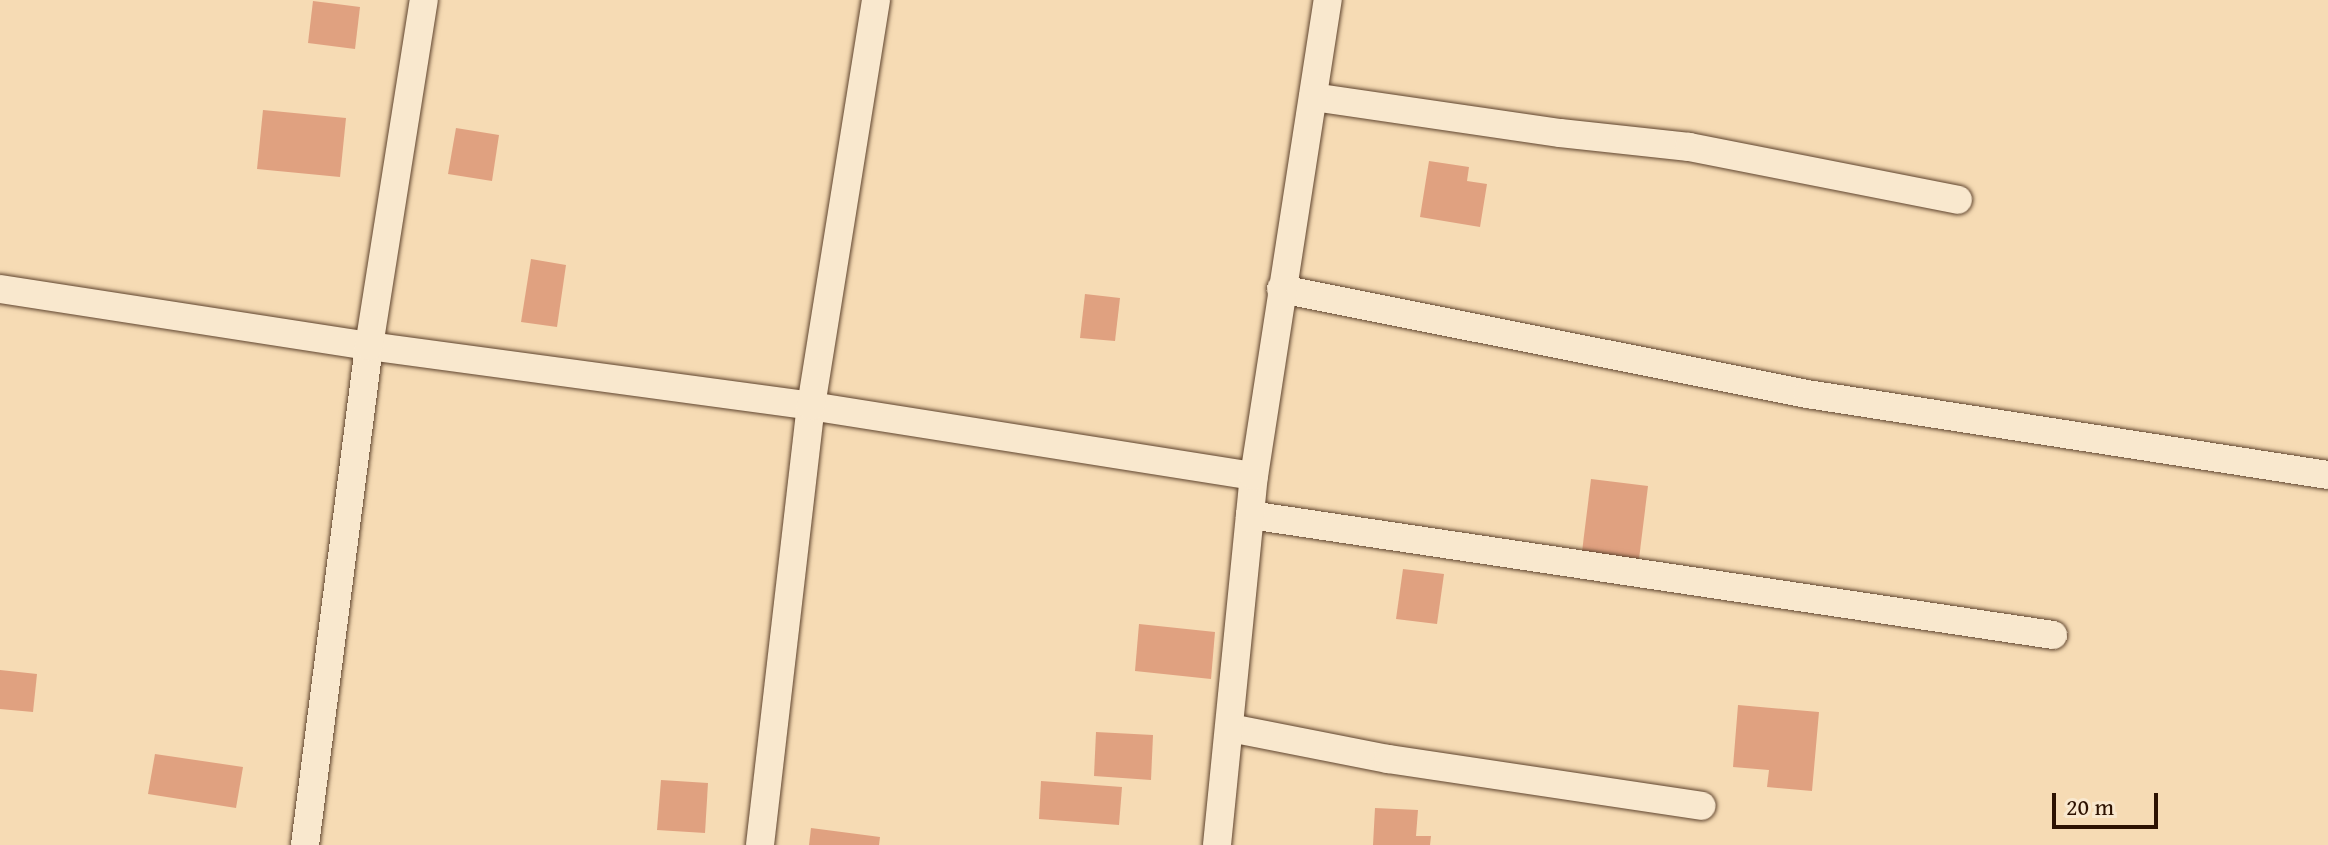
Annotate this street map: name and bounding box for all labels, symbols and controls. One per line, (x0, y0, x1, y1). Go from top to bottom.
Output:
scale bar (2056, 777, 2162, 827)
text: 20 m (2066, 789, 2114, 824)

